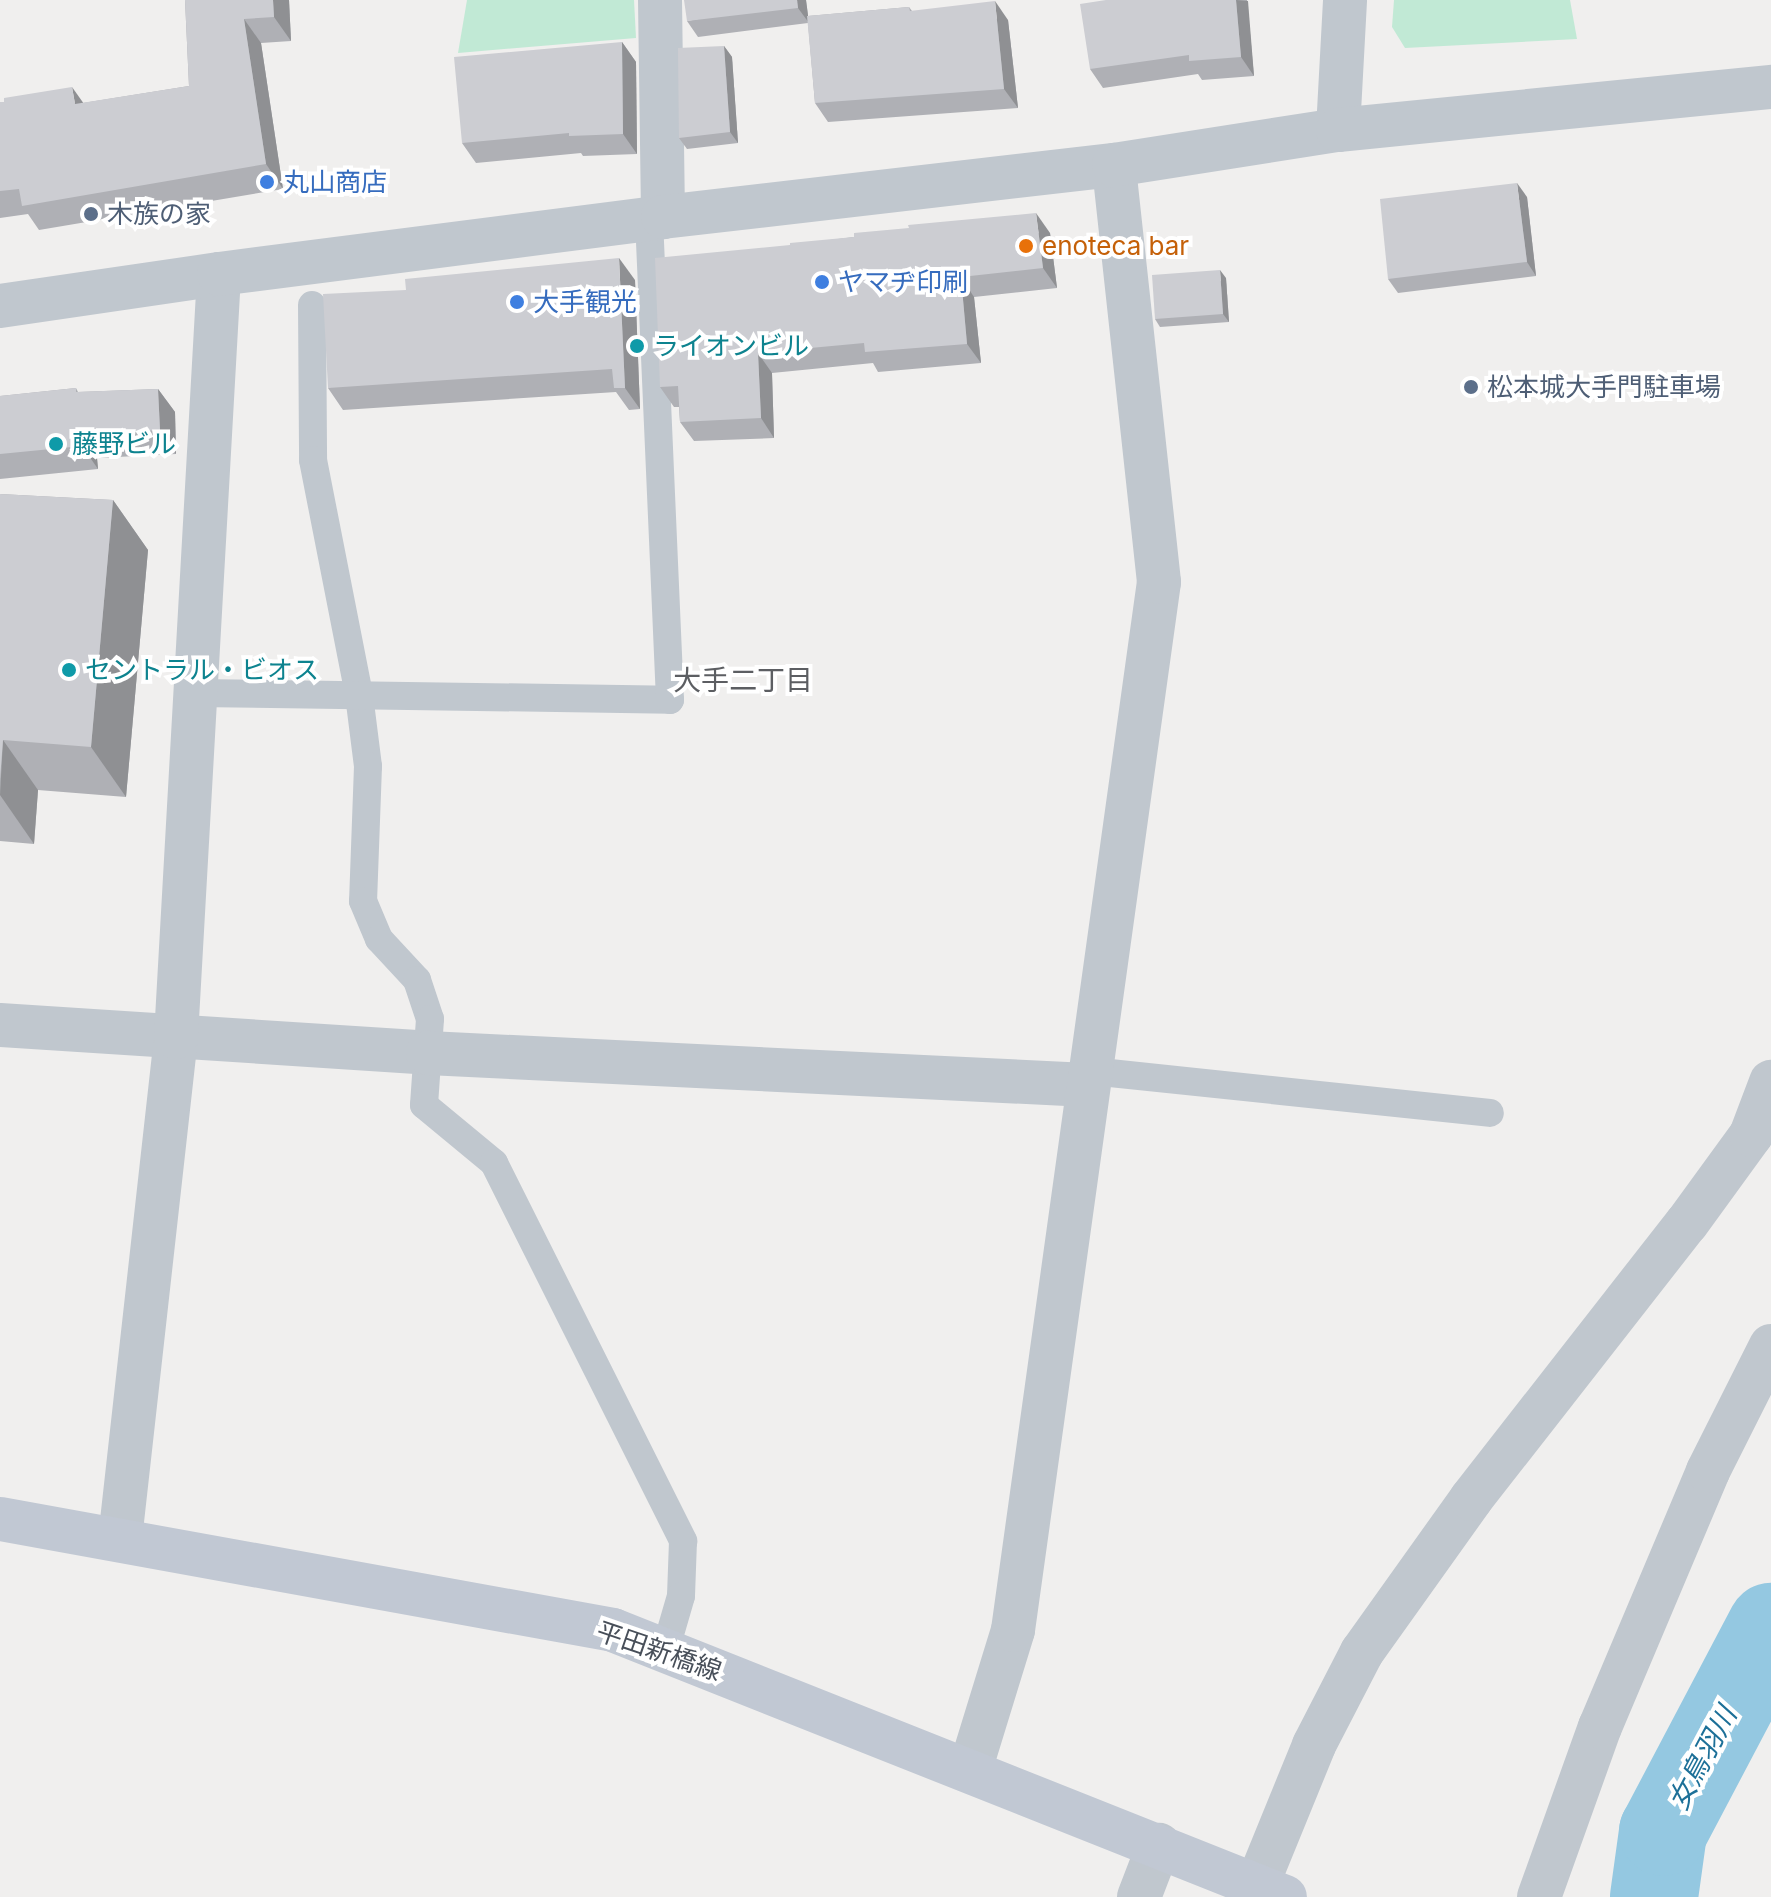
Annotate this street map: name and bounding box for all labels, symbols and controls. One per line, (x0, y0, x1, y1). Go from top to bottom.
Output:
place label: 丸山商店 (283, 166, 387, 198)
marker: 丸山商店 (258, 173, 276, 191)
place label: 木族の家 (107, 198, 211, 230)
marker: 木族の家 (82, 205, 100, 223)
place label: enoteca bar (1042, 230, 1189, 262)
marker: enoteca bar (1017, 237, 1035, 255)
place label: ヤマヂ印刷 (838, 266, 968, 298)
marker: ヤマヂ印刷 (813, 273, 831, 291)
place label: 大手観光 (533, 286, 637, 318)
marker: 大手観光 (508, 293, 526, 311)
place label: ライオンビル (653, 330, 809, 362)
marker: ライオンビル (628, 337, 646, 355)
place label: 松本城大手門駐車場 (1487, 371, 1721, 403)
marker: 松本城大手門駐車場 (1462, 378, 1480, 396)
place label: 藤野ビル (72, 428, 176, 460)
marker: 藤野ビル (47, 435, 65, 453)
place label: セントラル・ビオス (85, 654, 319, 686)
marker: セントラル・ビオス (60, 661, 78, 679)
district label: 大手二丁目 (673, 663, 813, 697)
street label: 平田新橋線 (592, 1615, 726, 1687)
water label: 女鳥羽川 (1661, 1701, 1743, 1815)

